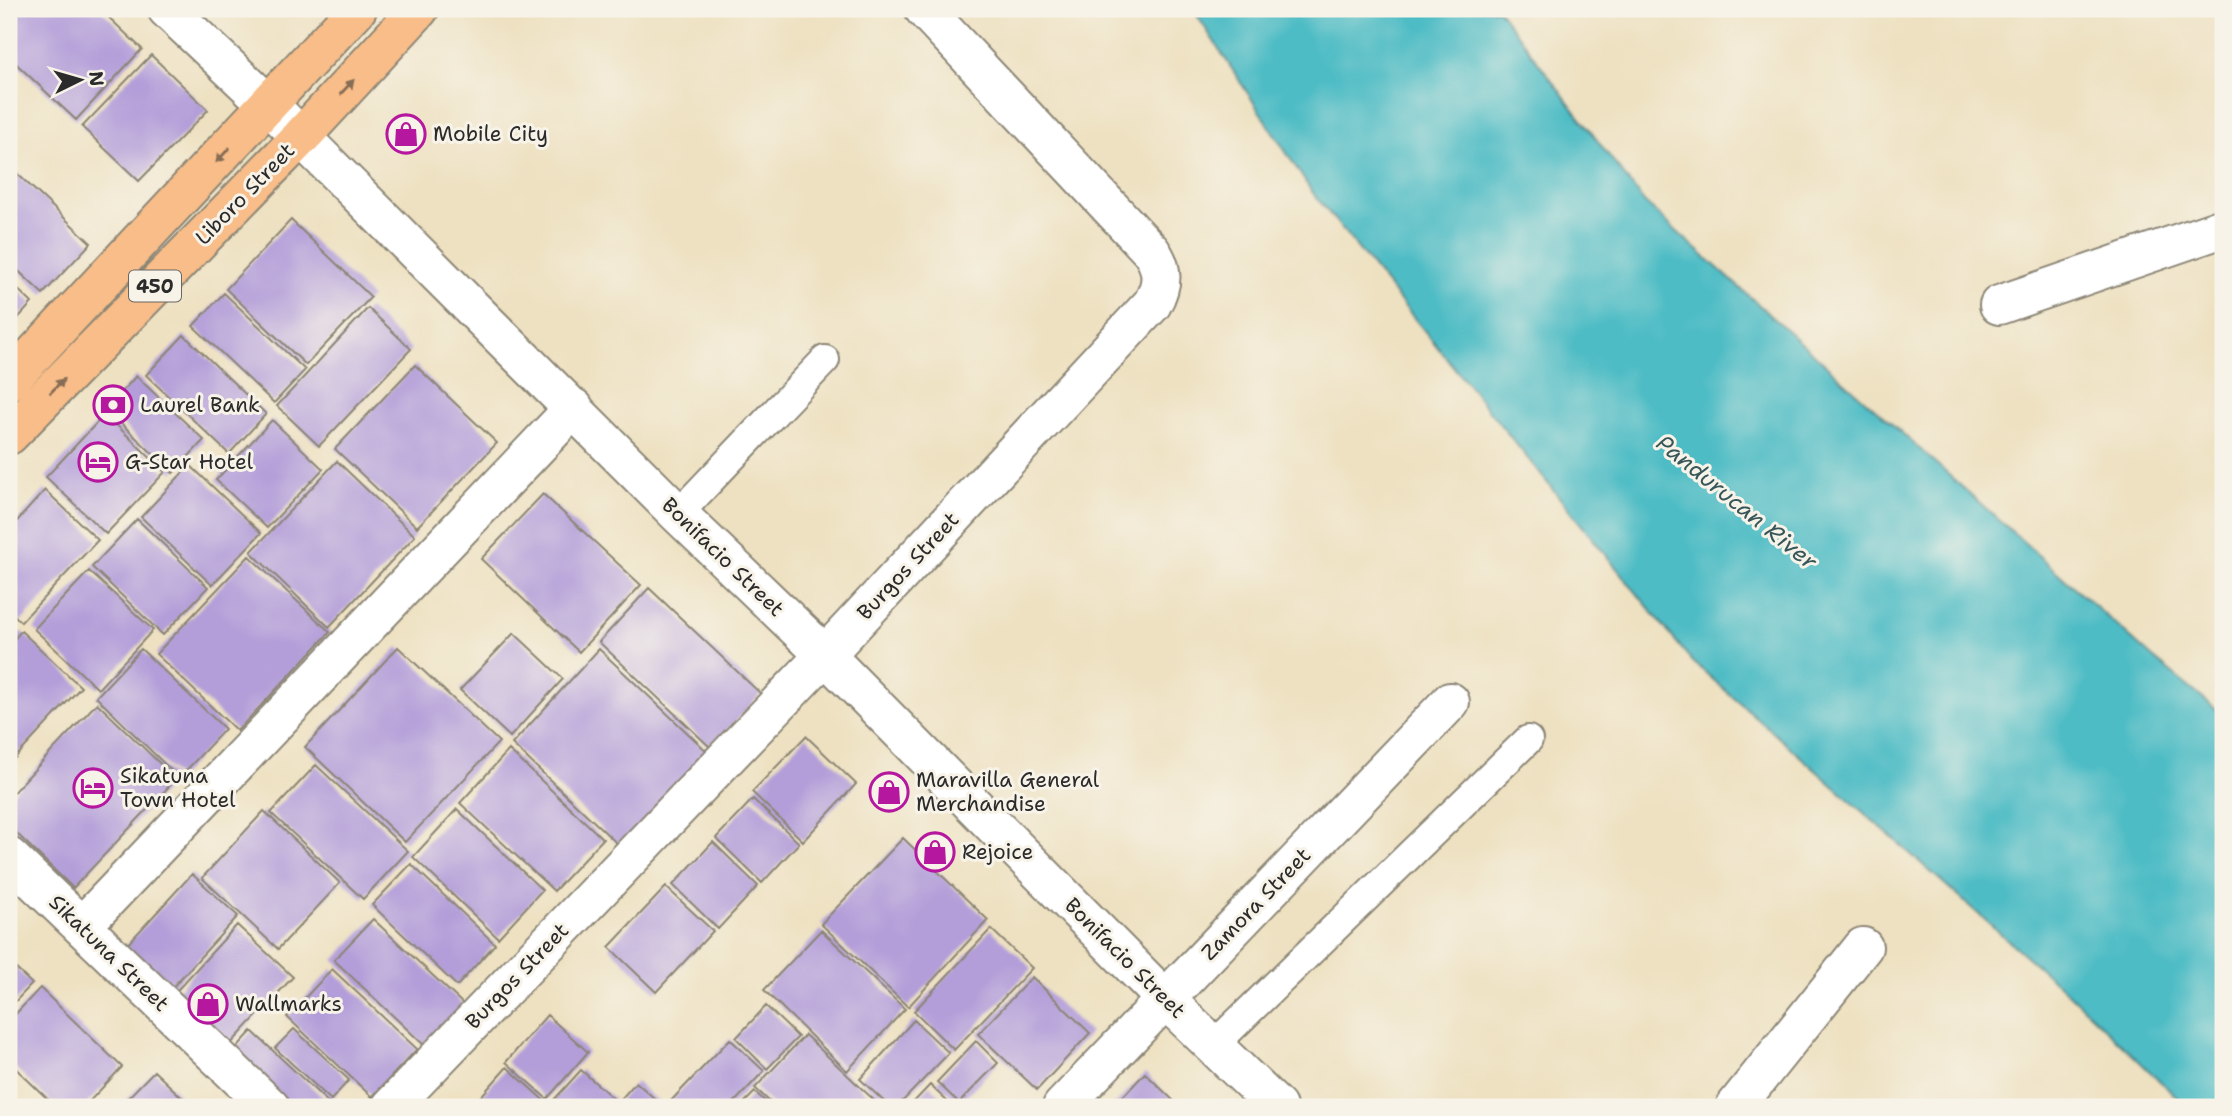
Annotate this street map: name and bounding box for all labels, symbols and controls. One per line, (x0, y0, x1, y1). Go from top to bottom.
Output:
north arrow (46, 46, 116, 116)
text: N (83, 70, 110, 87)
one-way arrow (339, 79, 355, 96)
shop icon: Mobile City (385, 113, 427, 155)
place label: Mobile City (433, 120, 548, 148)
street label: Liboro Street (189, 137, 301, 251)
one-way arrow (214, 146, 231, 163)
road number: 450 (129, 270, 181, 302)
one-way arrow (48, 378, 65, 395)
bank icon: Laurel Bank (92, 384, 134, 426)
place label: Laurel Bank (140, 391, 260, 419)
water label: Pandurucan River (1650, 428, 1824, 577)
hotel icon: G-Star Hotel (77, 441, 119, 483)
place label: G-Star Hotel (125, 448, 254, 476)
street label: Bonifacio Street (656, 491, 790, 623)
street label: Burgos Street (851, 506, 965, 626)
place label: Sikatuna Town Hotel (120, 762, 236, 814)
place label: Maravilla General Merchandise (916, 766, 1100, 818)
hotel icon: Sikatuna Town Hotel (72, 767, 114, 809)
shop icon: Maravilla General Merchandise (868, 771, 910, 813)
shop icon: Rejoice (914, 831, 956, 873)
place label: Rejoice (962, 838, 1033, 866)
street label: Zamora Street (1195, 842, 1317, 966)
street label: Sikatuna Street (43, 888, 175, 1018)
street label: Bonifacio Street (1059, 892, 1191, 1024)
street label: Burgos Street (459, 917, 575, 1035)
shop icon: Wallmarks (187, 983, 229, 1025)
place label: Wallmarks (235, 990, 342, 1018)

